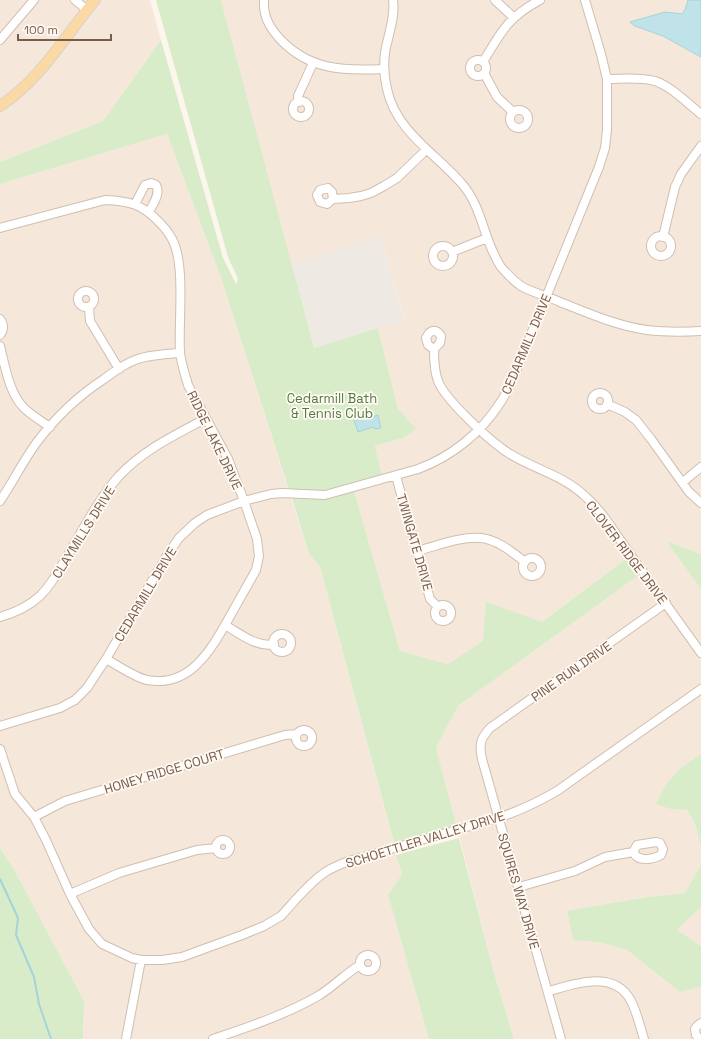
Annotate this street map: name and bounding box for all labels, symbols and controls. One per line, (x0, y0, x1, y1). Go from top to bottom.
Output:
scale bar (18, 16, 111, 42)
text: 100 m (24, 22, 58, 38)
street label: CEDARMILL DRIVE (498, 291, 555, 397)
street label: RIDGE LAKE DRIVE (183, 388, 246, 493)
park label: Cedarmill Bath & Tennis Club (287, 390, 377, 422)
street label: CLAYMILLS DRIVE (48, 483, 119, 582)
street label: TWINGATE DRIVE (393, 492, 437, 593)
street label: CLOVER RIDGE DRIVE (582, 497, 671, 607)
street label: CEDARMILL DRIVE (110, 544, 180, 645)
street label: PINE RUN DRIVE (528, 637, 615, 705)
street label: HONEY RIDGE COURT (102, 745, 227, 798)
street label: SCHOETTLER VALLEY DRIVE (344, 807, 507, 872)
street label: SQUIRES WAY DRIVE (494, 831, 543, 951)

